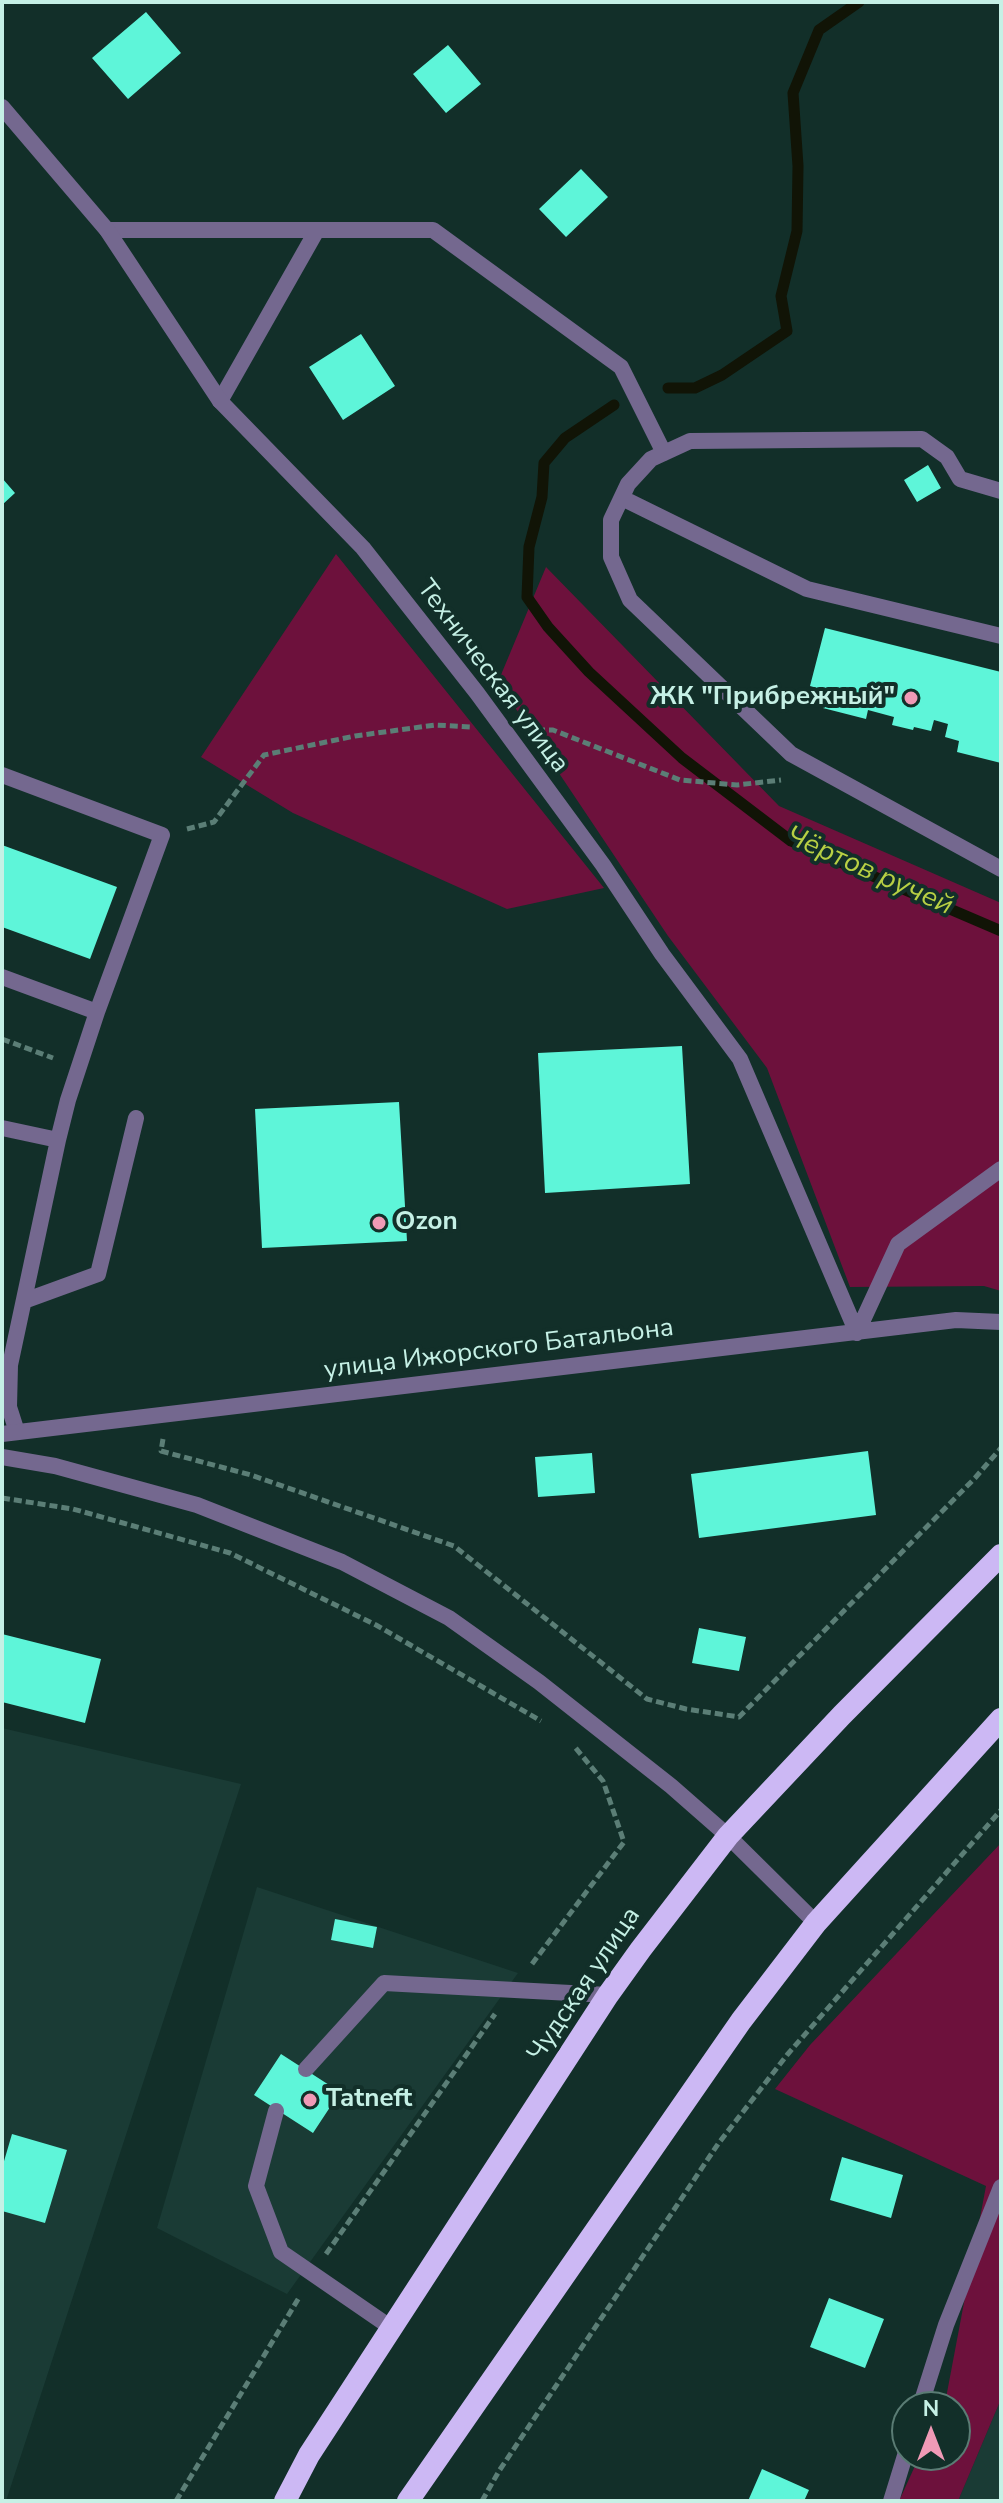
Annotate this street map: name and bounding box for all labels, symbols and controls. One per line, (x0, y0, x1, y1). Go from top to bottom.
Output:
street label: Техническая улица (409, 574, 575, 780)
place label: ЖК "Прибрежный" (650, 682, 895, 714)
marker: ЖК "Прибрежный" (902, 689, 920, 707)
water label: Чёртов ручей (780, 820, 958, 924)
place label: Ozon (395, 1207, 458, 1239)
marker: Ozon (370, 1214, 388, 1232)
street label: улица Ижорского Батальона (322, 1313, 676, 1387)
street label: Чудская улица (522, 1902, 648, 2068)
place label: Tatneft (326, 2084, 412, 2116)
marker: Tatneft (301, 2091, 319, 2109)
north arrow (891, 2391, 971, 2471)
text: N (923, 2394, 939, 2424)

